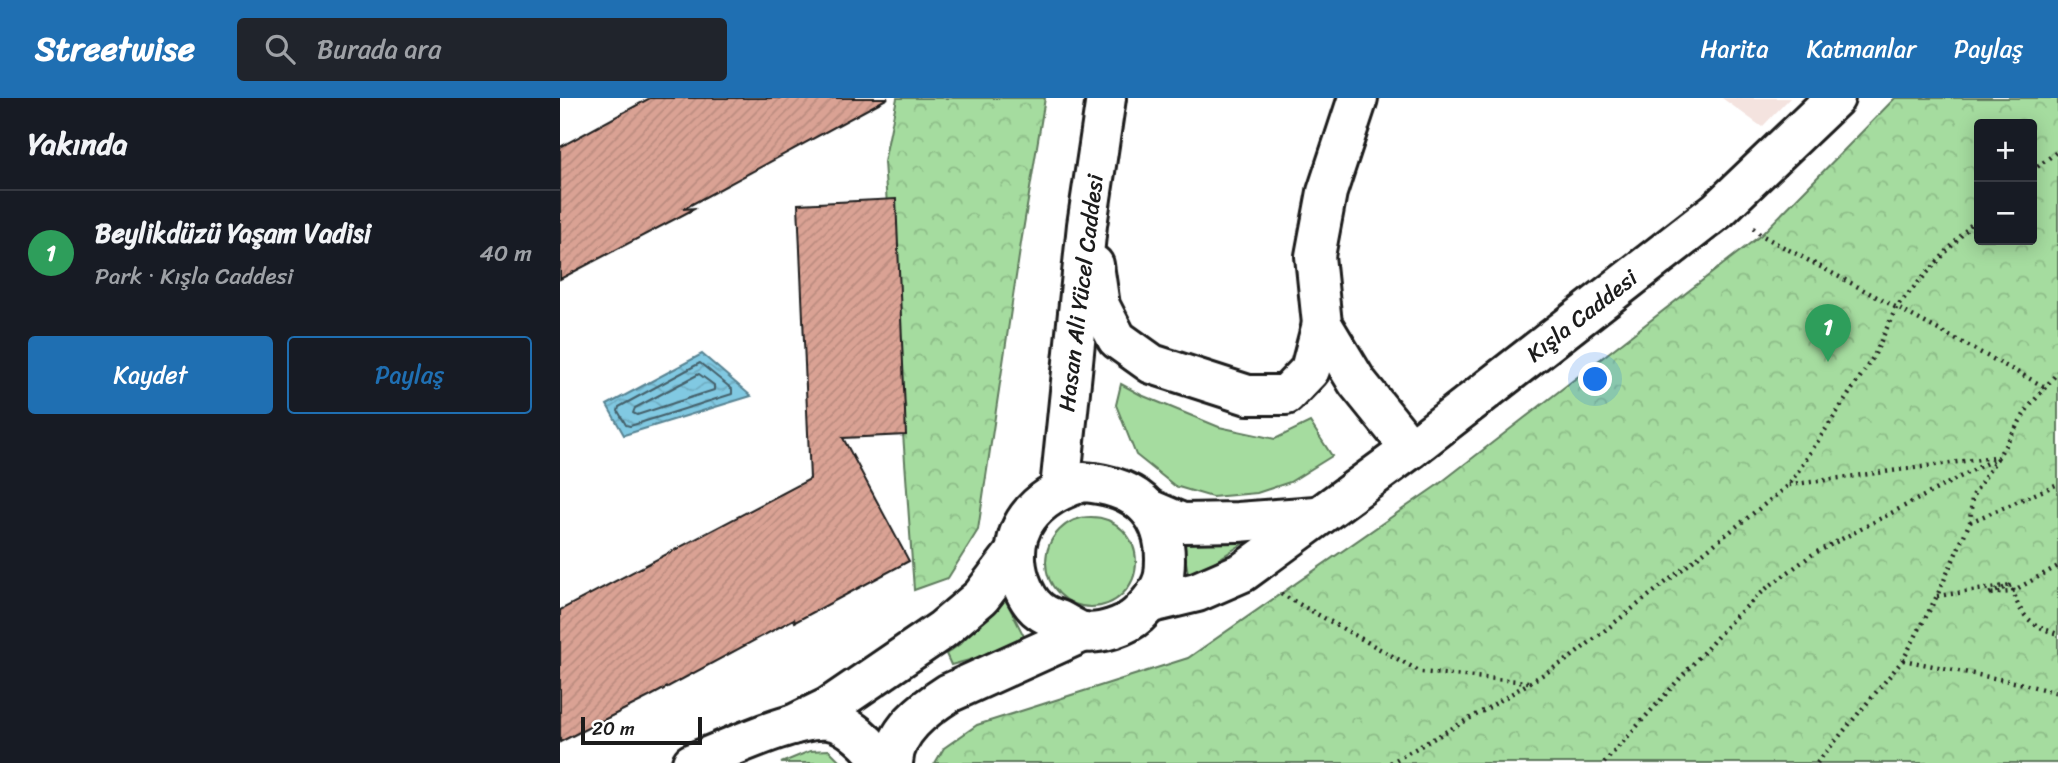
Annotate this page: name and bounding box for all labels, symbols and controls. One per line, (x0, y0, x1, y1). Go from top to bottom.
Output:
search box (237, 18, 727, 81)
text: Streetwise (35, 20, 195, 78)
text: Burada ara (317, 26, 441, 72)
text: Harita (1701, 28, 1769, 70)
text: Katmanlar (1807, 28, 1916, 70)
text: Paylaş (1954, 28, 2023, 70)
icon: search (261, 30, 299, 68)
text: Yakında (28, 117, 128, 171)
map controls (1974, 119, 2037, 245)
button: + (1974, 119, 2037, 182)
street label: Hasan Ali Yücel Caddesi (1046, 171, 1116, 414)
button: − (1974, 182, 2037, 245)
text: Beylikdüzü Yaşam Vadisi (95, 210, 371, 256)
text: 1 (46, 233, 56, 274)
text: 40 m (479, 233, 532, 274)
text: Park · Kışla Caddesi (95, 256, 293, 297)
street label: Kışla Caddesi (1517, 258, 1648, 373)
pin: 1 (1805, 304, 1851, 362)
button: Kaydet (28, 336, 273, 414)
button: Paylaş (287, 336, 532, 414)
your location (1578, 362, 1612, 396)
text: 20 m (592, 712, 635, 745)
scale bar (581, 714, 702, 746)

